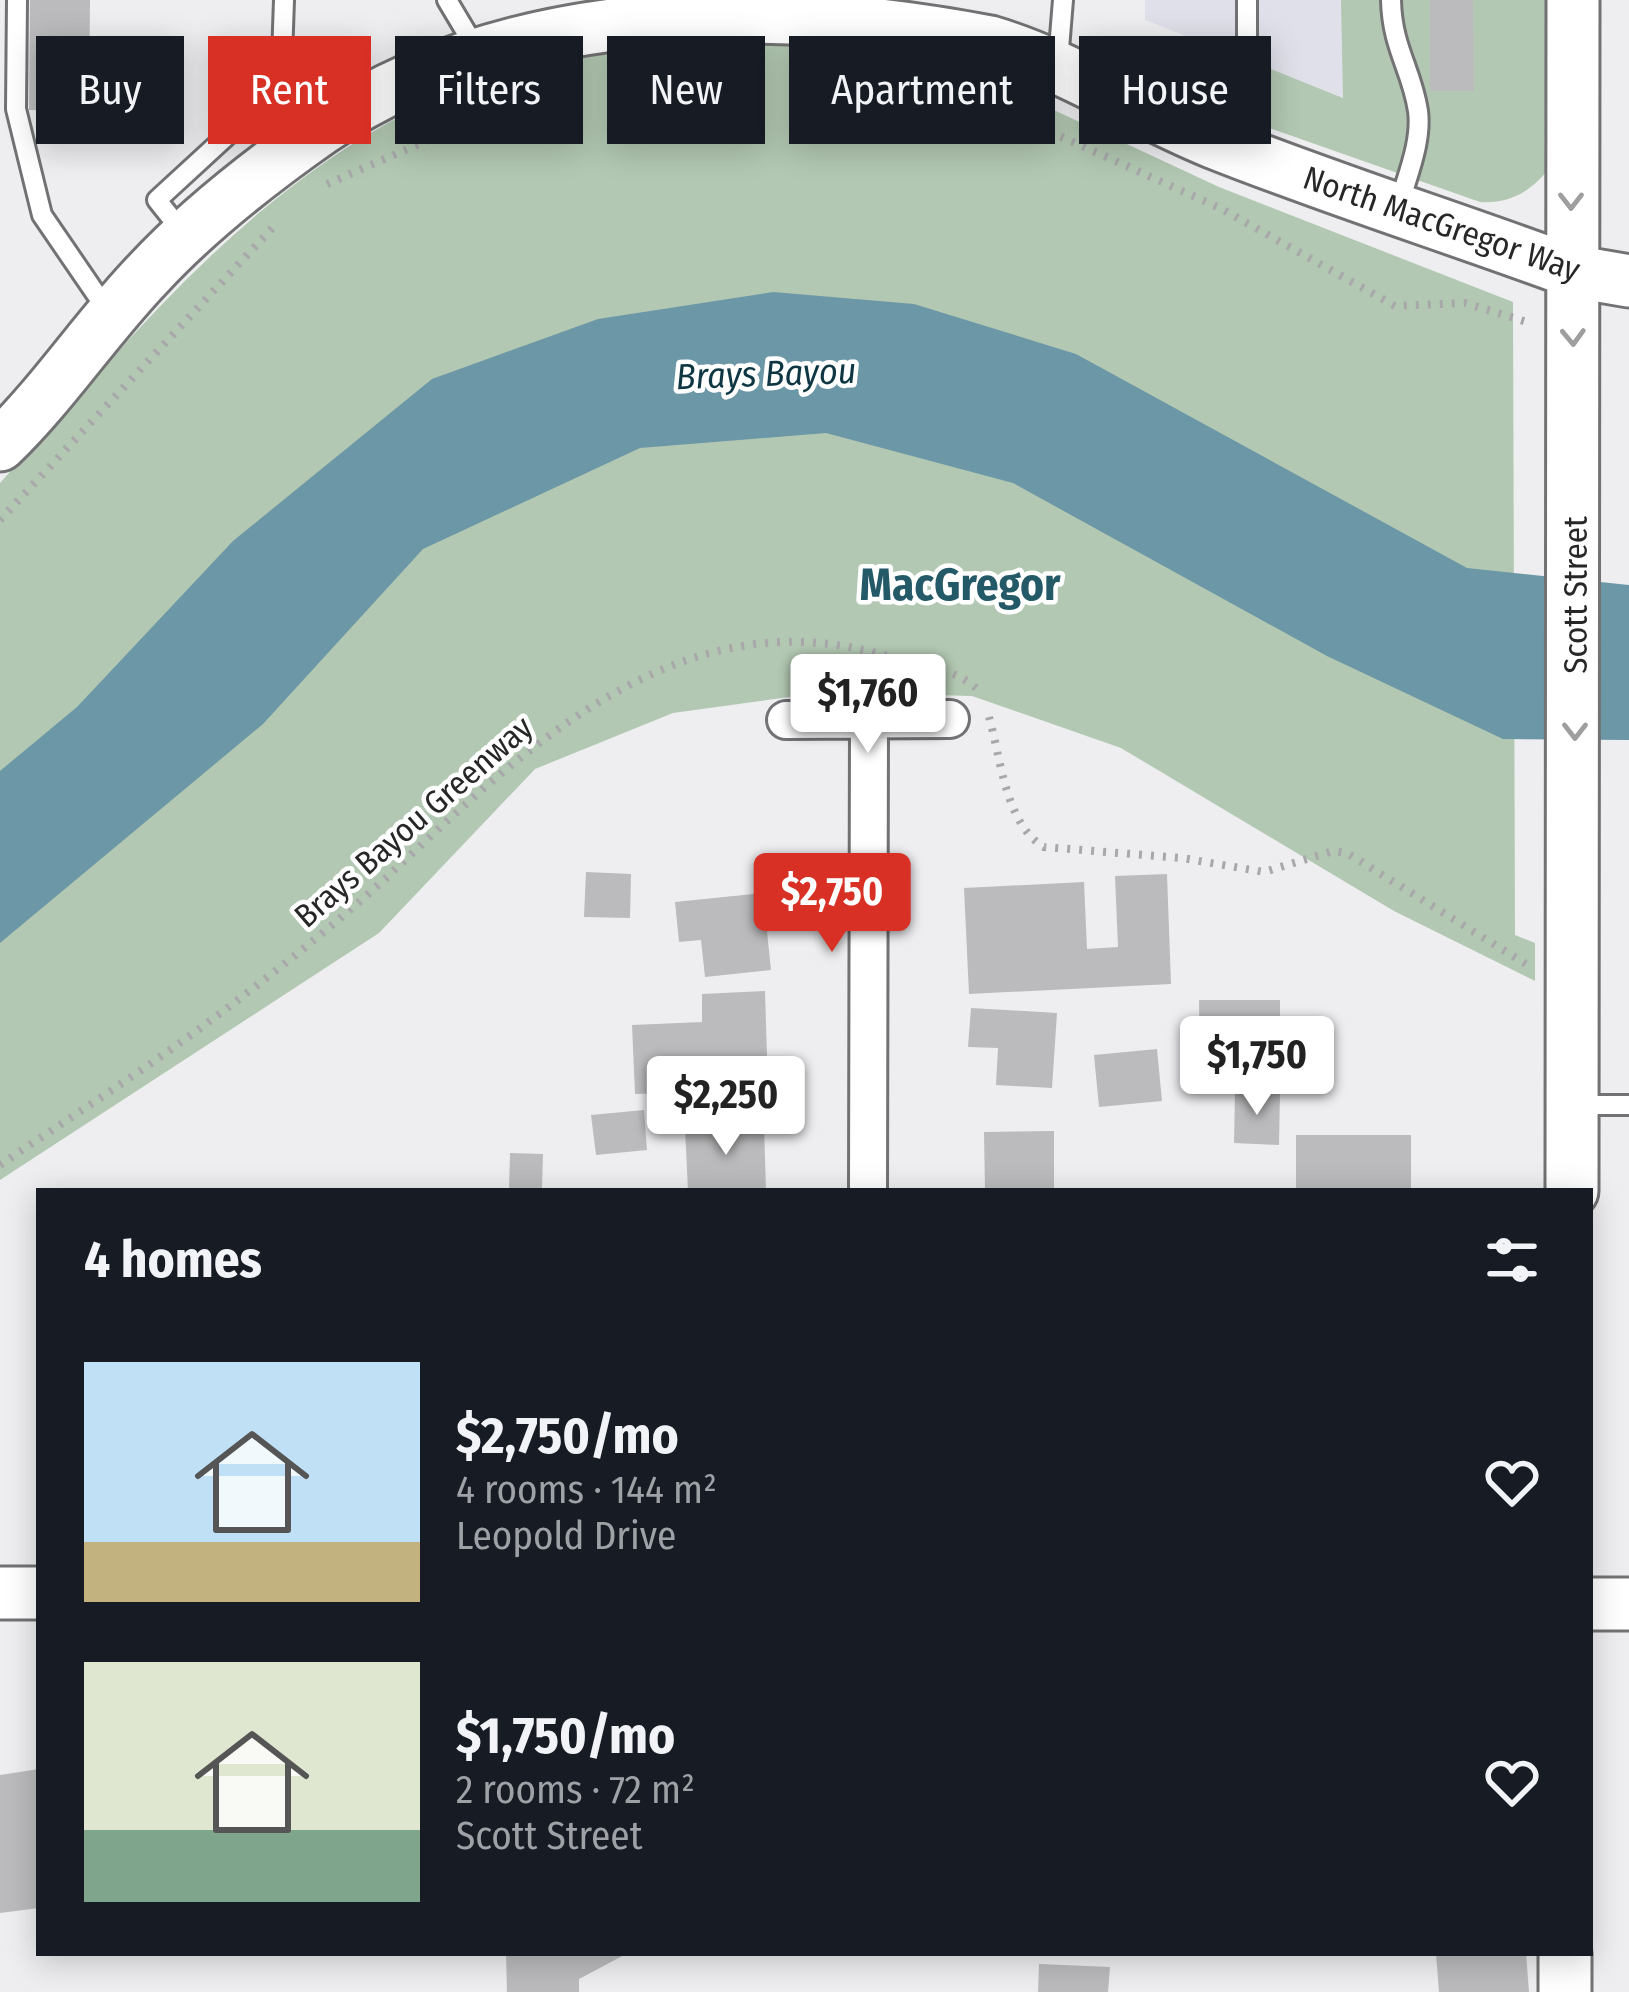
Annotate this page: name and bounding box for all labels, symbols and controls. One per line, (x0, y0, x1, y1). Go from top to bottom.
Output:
chip: Buy (36, 36, 184, 144)
chip: Rent (208, 36, 371, 144)
chip: Filters (395, 36, 583, 144)
chip: New (607, 36, 765, 144)
chip: Apartment (789, 36, 1055, 144)
chip: House (1079, 36, 1271, 144)
street label: North MacGregor Way (1298, 158, 1586, 290)
one-way arrow (1558, 193, 1584, 211)
one-way arrow (1560, 328, 1586, 347)
water label: Brays Bayou (675, 349, 857, 399)
street label: Scott Street (1556, 516, 1596, 674)
district label: MacGregor (860, 558, 1061, 612)
pin: $1,760 (770, 654, 966, 756)
text: $1,760 (818, 670, 918, 716)
street label: Brays Bayou Greenway (286, 707, 541, 936)
one-way arrow (1562, 723, 1588, 741)
pin: $2,750 (734, 853, 930, 955)
text: $2,750 (781, 869, 883, 915)
pin: $1,750 (1159, 1016, 1355, 1118)
text: $1,750 (1207, 1032, 1307, 1078)
pin: $2,250 (628, 1056, 824, 1158)
text: $2,250 (674, 1072, 778, 1118)
icon: filters (1479, 1227, 1545, 1293)
text: 4 homes (84, 1229, 262, 1291)
text: $2,750/mo (456, 1405, 679, 1467)
icon: home (180, 1410, 324, 1554)
icon: heart (1479, 1449, 1545, 1515)
text: 4 rooms · 144 m² (456, 1467, 717, 1513)
text: Leopold Drive (456, 1513, 676, 1559)
text: $1,750/mo (456, 1705, 675, 1767)
icon: home (180, 1710, 324, 1854)
icon: heart (1479, 1749, 1545, 1815)
text: 2 rooms · 72 m² (456, 1767, 695, 1813)
text: Scott Street (456, 1813, 642, 1859)

